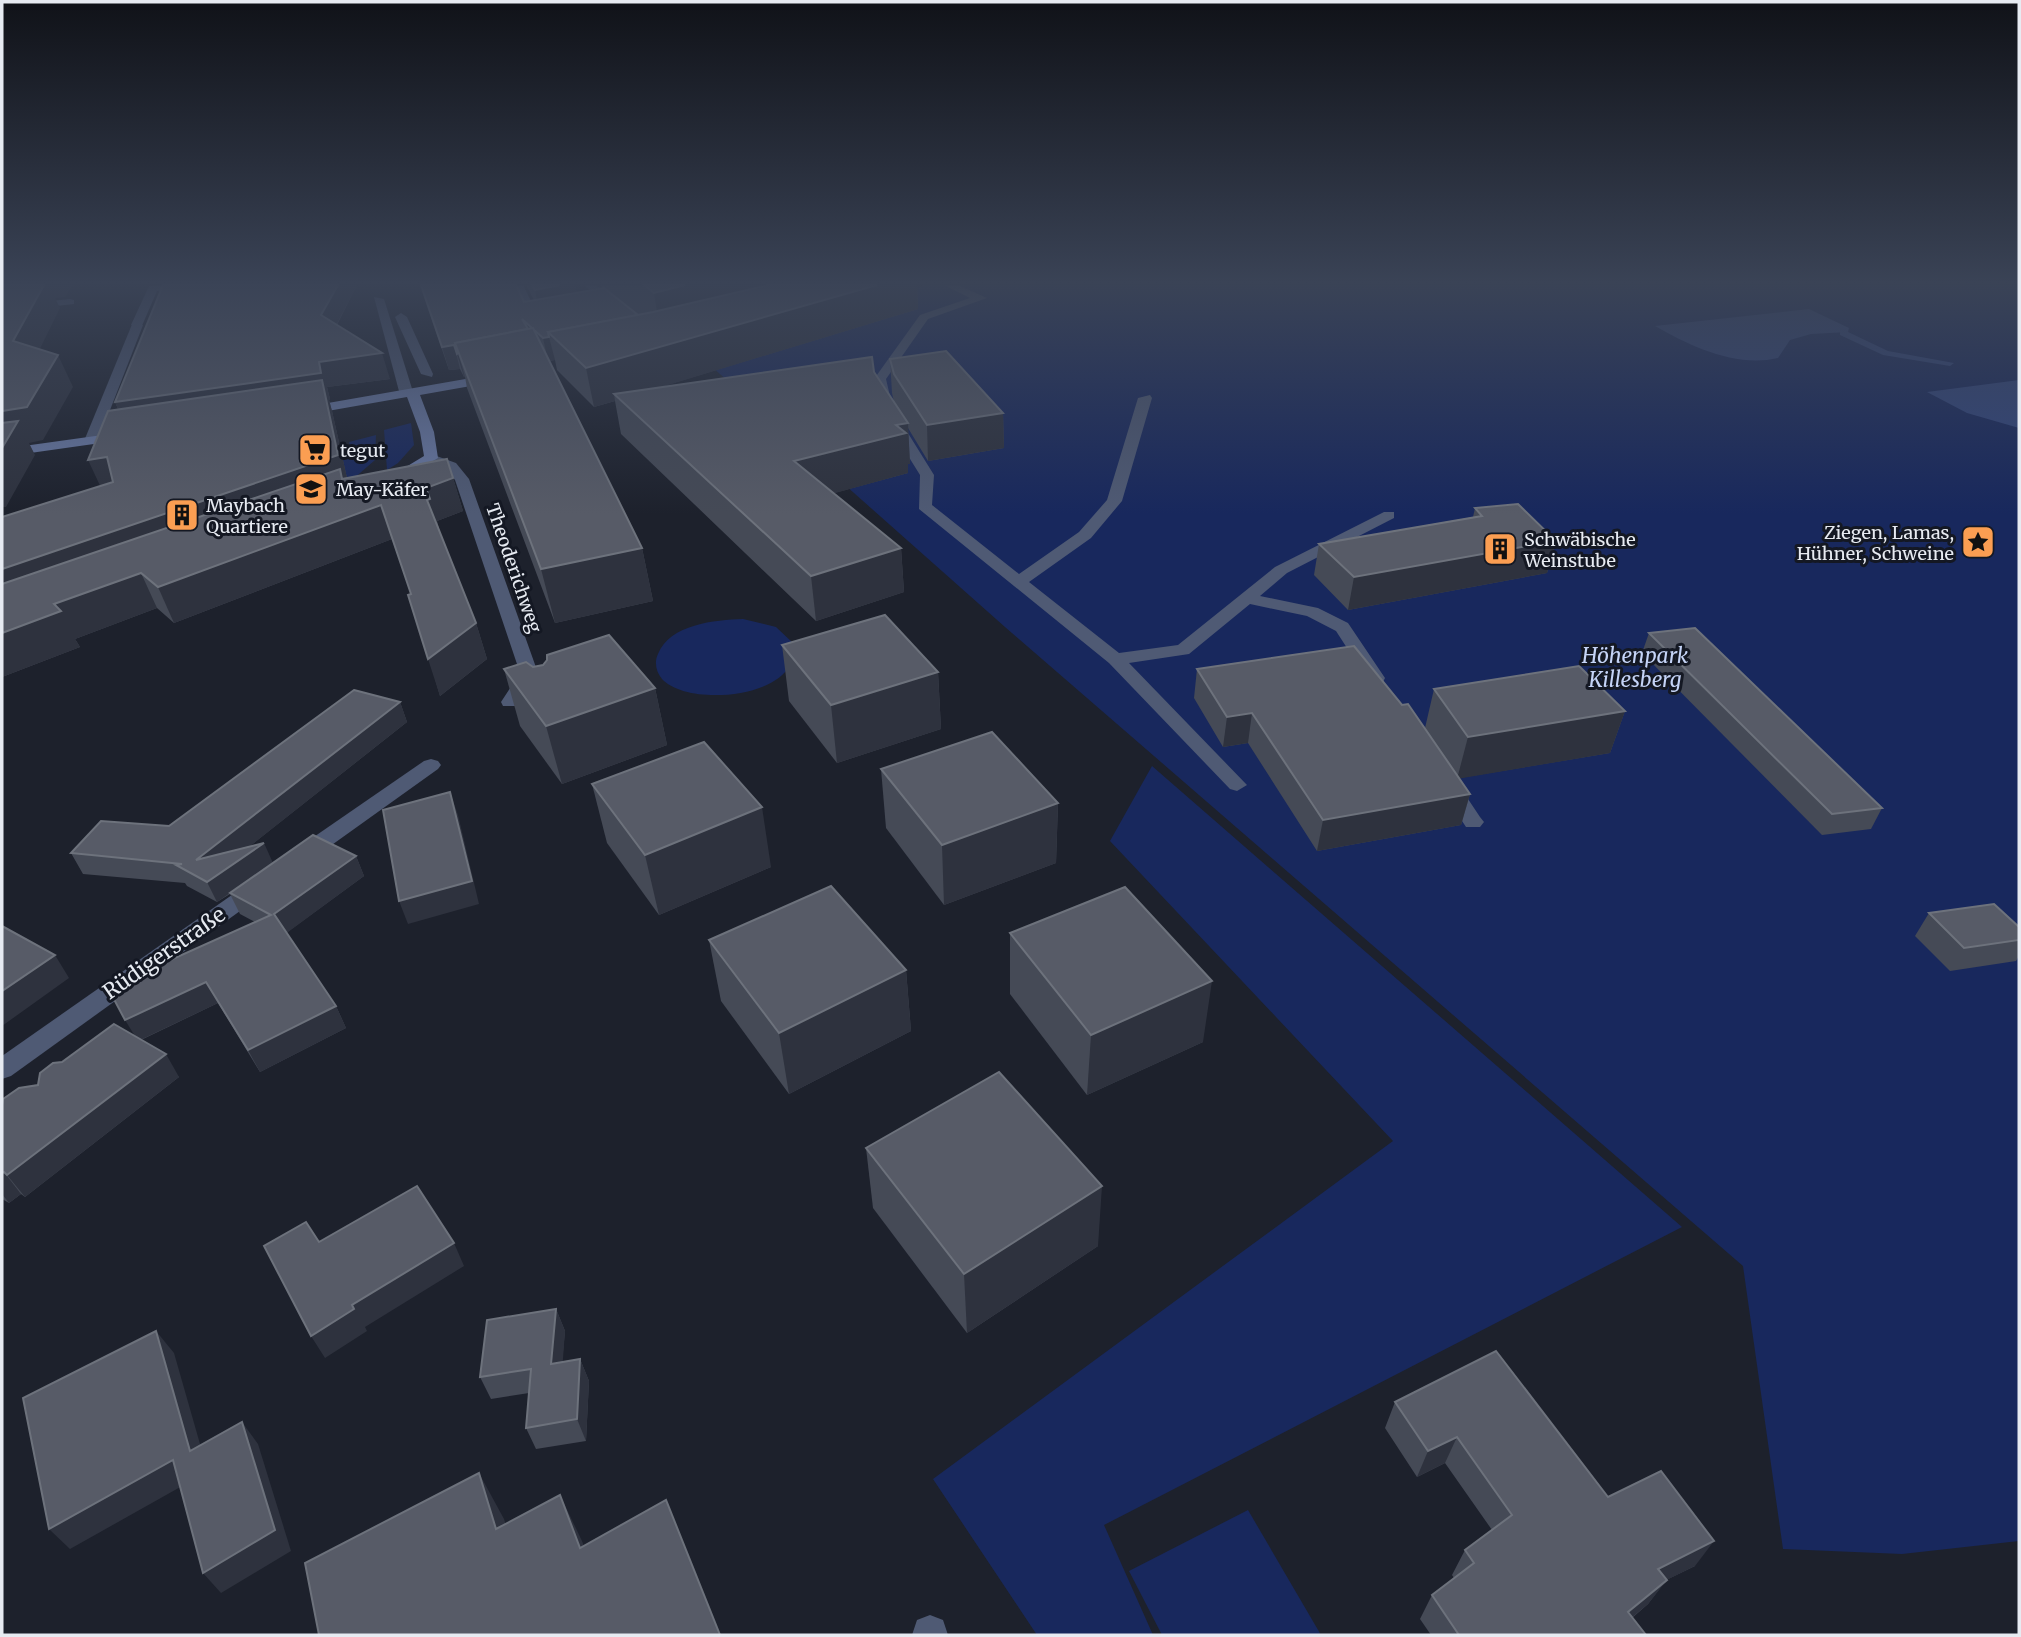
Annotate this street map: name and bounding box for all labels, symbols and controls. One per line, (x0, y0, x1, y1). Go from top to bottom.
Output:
supermarket icon: tegut (296, 431, 334, 469)
place label: tegut (340, 439, 385, 462)
school or university icon: May-Käfer (292, 470, 330, 508)
place label: May-Käfer (336, 478, 428, 501)
place label: Maybach Quartiere (206, 494, 288, 538)
building icon: Maybach Quartiere (163, 496, 201, 534)
street label: Theoderichweg (481, 500, 547, 636)
place label: Ziegen, Lamas, Hühner, Schweine (1797, 521, 1954, 565)
place icon: Ziegen, Lamas, Hühner, Schweine (1959, 523, 1997, 561)
place label: Schwäbische Weinstube (1523, 528, 1636, 572)
building icon: Schwäbische Weinstube (1481, 530, 1519, 568)
park label: Höhenpark Killesberg (1581, 642, 1689, 693)
street label: Rüdigerstraße (98, 901, 230, 1005)

